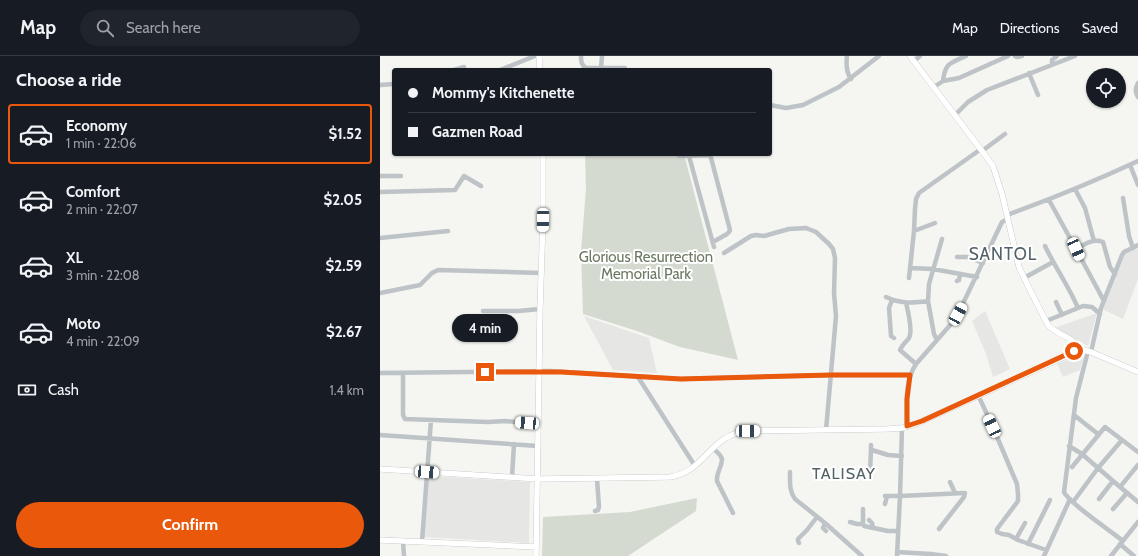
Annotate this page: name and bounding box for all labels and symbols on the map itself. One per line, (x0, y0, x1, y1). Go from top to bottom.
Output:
car (537, 208, 549, 232)
car (1066, 236, 1086, 262)
district label: SANTOL (969, 244, 1037, 264)
park label: Glorious Resurrection Memorial Park (579, 248, 713, 283)
car (947, 301, 969, 327)
callout: 4 min (452, 314, 518, 342)
route start (1065, 342, 1083, 360)
route end (476, 363, 494, 381)
car (981, 413, 1003, 439)
car (515, 416, 539, 430)
car (736, 425, 760, 437)
district label: TALISAY (812, 464, 876, 483)
car (415, 465, 439, 479)

